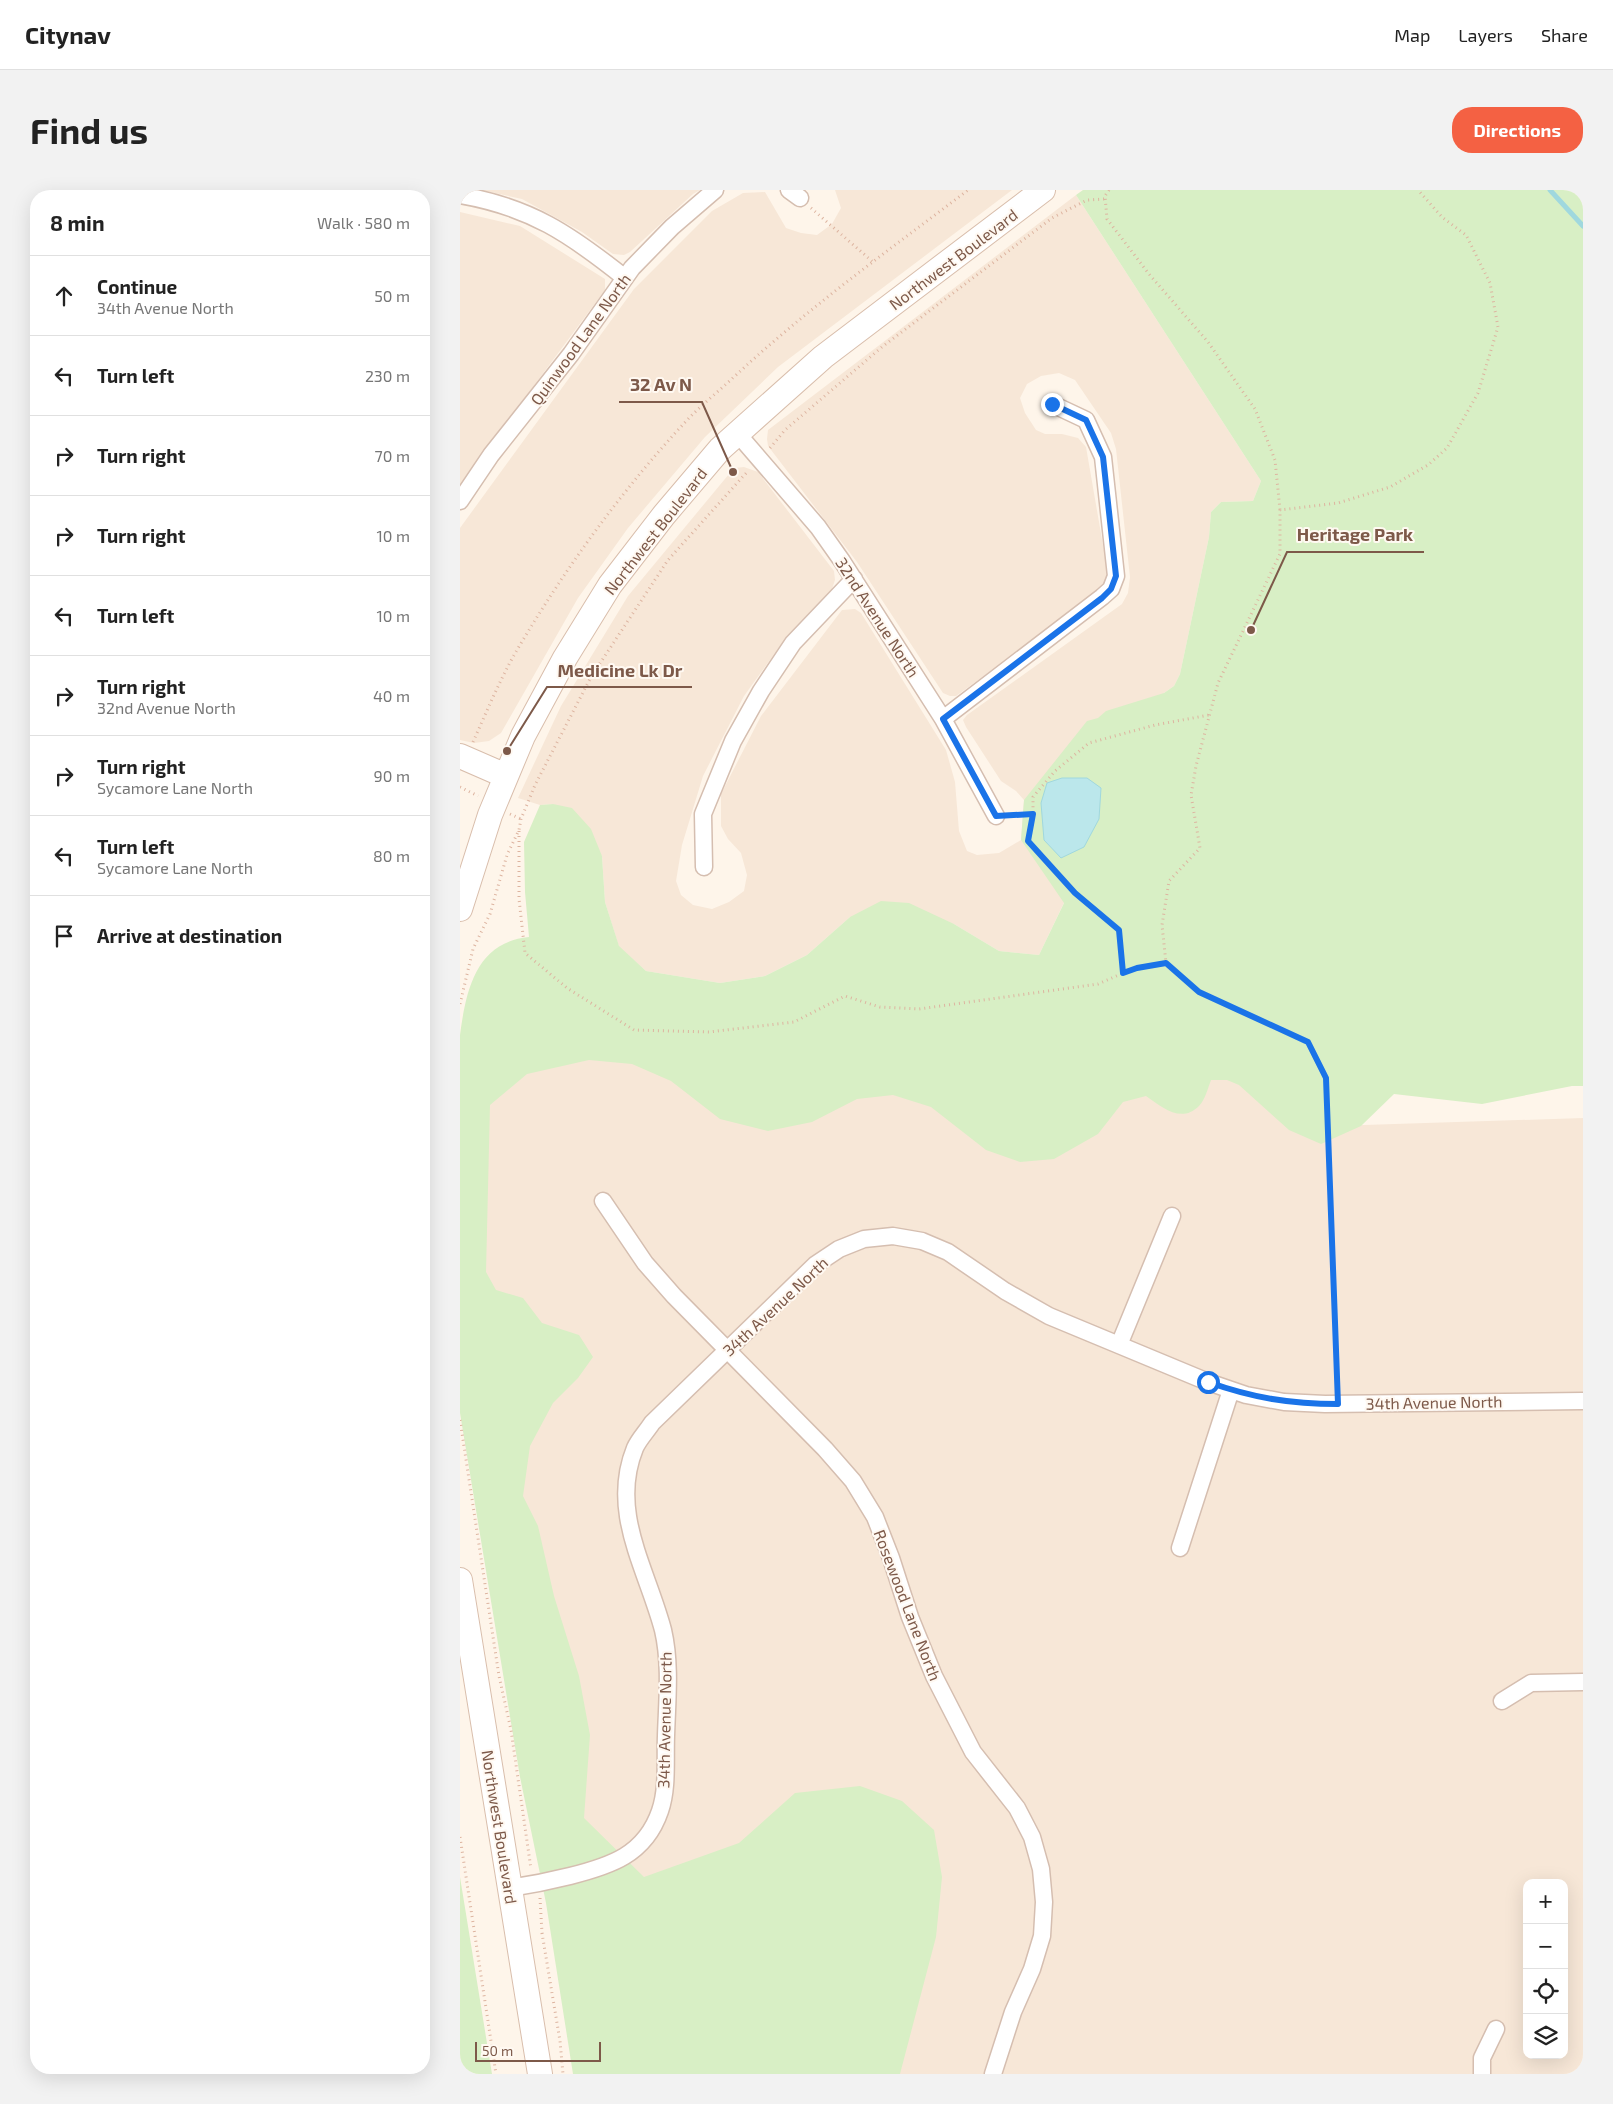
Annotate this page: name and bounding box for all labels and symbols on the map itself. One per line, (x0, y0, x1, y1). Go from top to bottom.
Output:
street label: Northwest Boulevard (885, 205, 1021, 313)
street label: Quinwood Lane North (526, 270, 635, 409)
callout: 32 Av N (619, 369, 702, 402)
text: 32 Av N (630, 373, 692, 395)
route end (1041, 393, 1064, 416)
street label: Northwest Boulevard (600, 464, 710, 598)
callout: Heritage Park (1287, 519, 1424, 552)
text: Heritage Park (1297, 523, 1413, 545)
street label: 32nd Avenue North (832, 554, 924, 680)
callout: Medicine Lk Dr (547, 654, 692, 687)
text: Medicine Lk Dr (558, 659, 683, 681)
street label: 34th Avenue North (719, 1252, 831, 1360)
route start (1197, 1371, 1220, 1394)
street label: 34th Avenue North (1366, 1391, 1502, 1413)
street label: Rosewood Lane North (870, 1527, 946, 1683)
street label: 34th Avenue North (653, 1652, 675, 1788)
street label: Northwest Boulevard (478, 1749, 522, 1905)
scale bar (475, 2039, 601, 2062)

